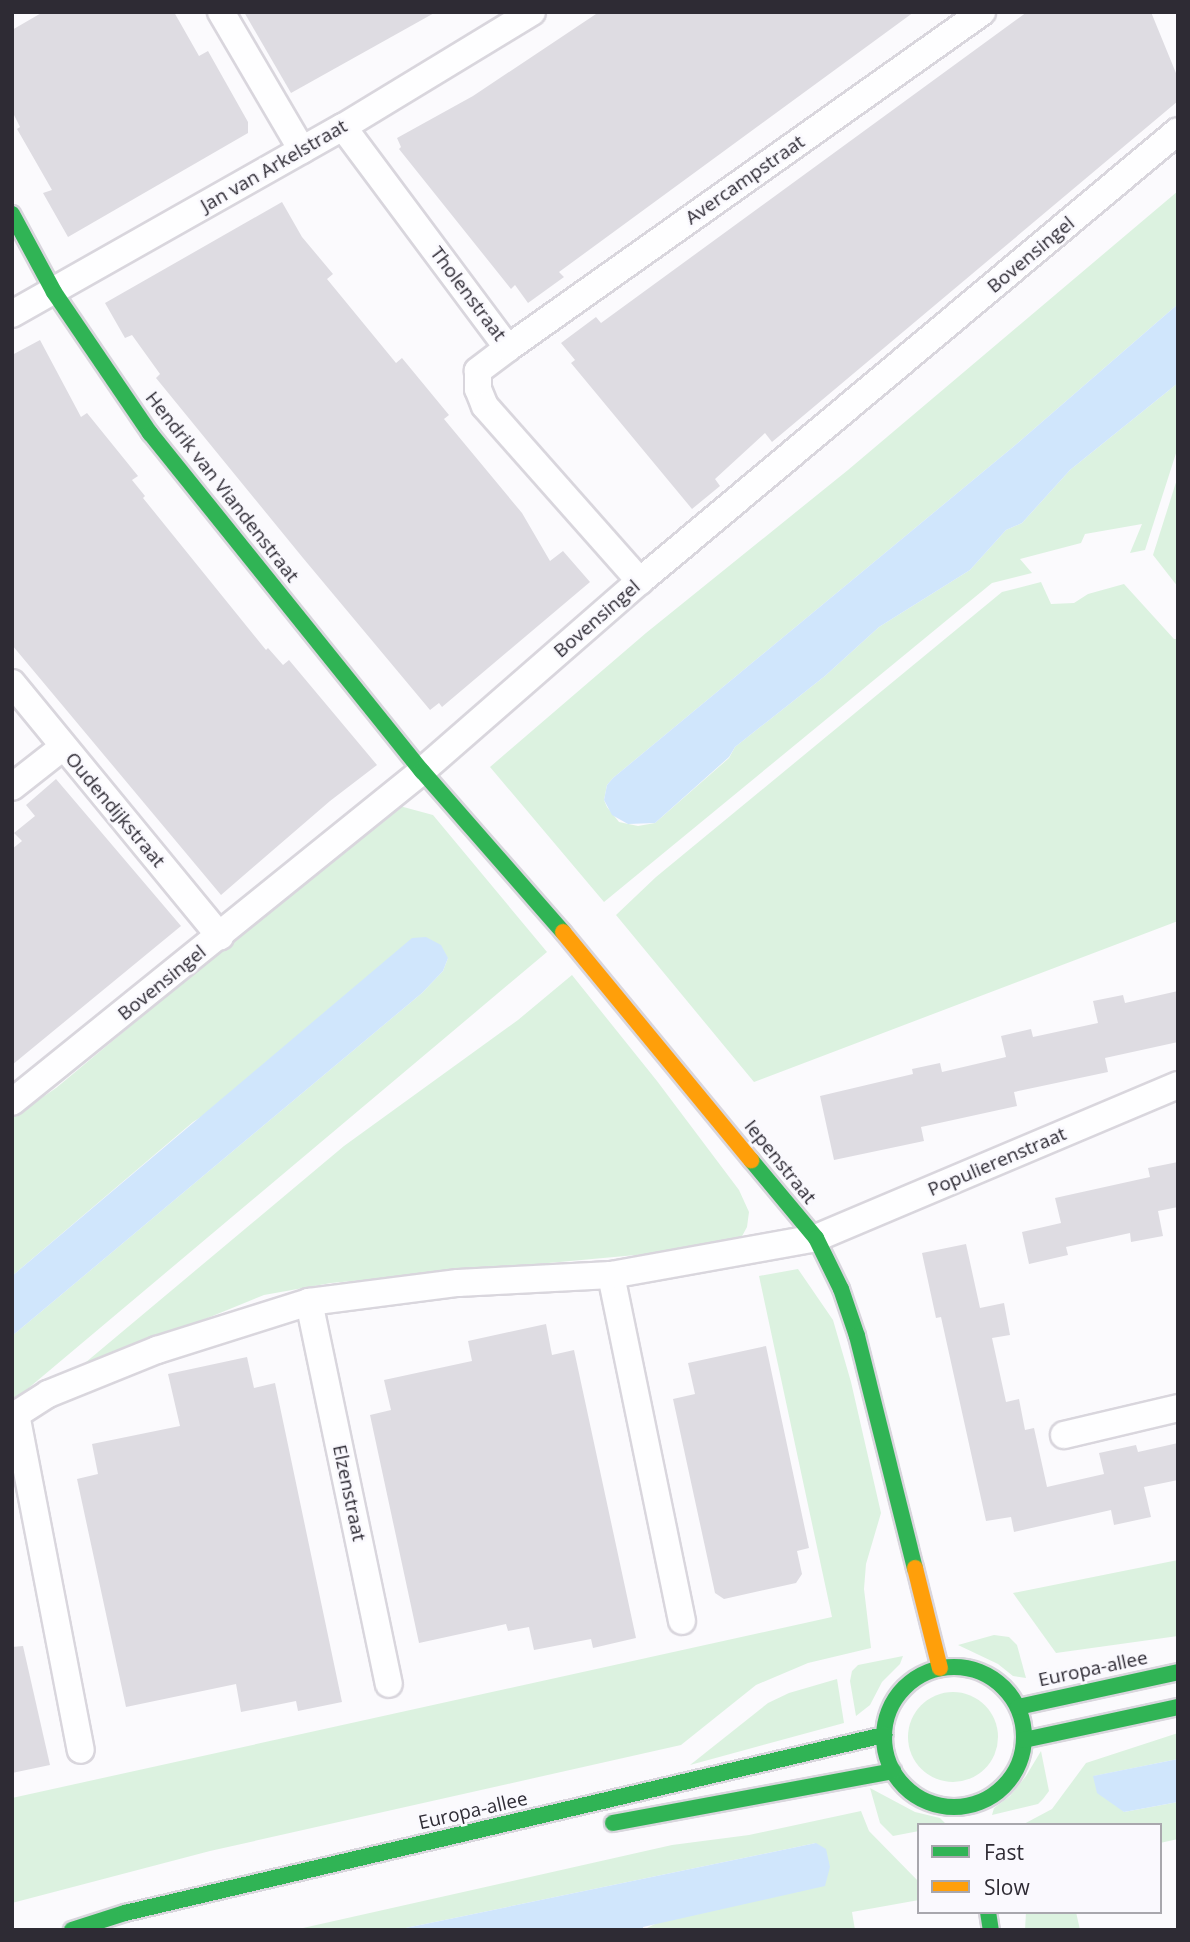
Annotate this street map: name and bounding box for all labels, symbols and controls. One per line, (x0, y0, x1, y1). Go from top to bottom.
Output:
street label: Jan van Arkelstraat (197, 115, 351, 217)
street label: Avercampstraat (681, 130, 809, 230)
street label: Bovensingel (983, 212, 1079, 298)
street label: Tholenstraat (425, 242, 511, 346)
street label: Hendrik van Viandenstraat (140, 387, 304, 587)
street label: Bovensingel (549, 575, 645, 663)
street label: Oudendijkstraat (60, 748, 170, 872)
street label: Bovensingel (113, 941, 211, 1025)
street label: Iepenstraat (739, 1115, 821, 1209)
street label: Populierenstraat (924, 1123, 1070, 1201)
street label: Elzenstraat (328, 1443, 370, 1543)
street label: Europa-allee (1036, 1646, 1150, 1692)
street label: Europa-allee (416, 1787, 530, 1835)
legend (917, 1823, 1162, 1914)
text: Fast (984, 1838, 1024, 1866)
text: Slow (984, 1873, 1030, 1901)

